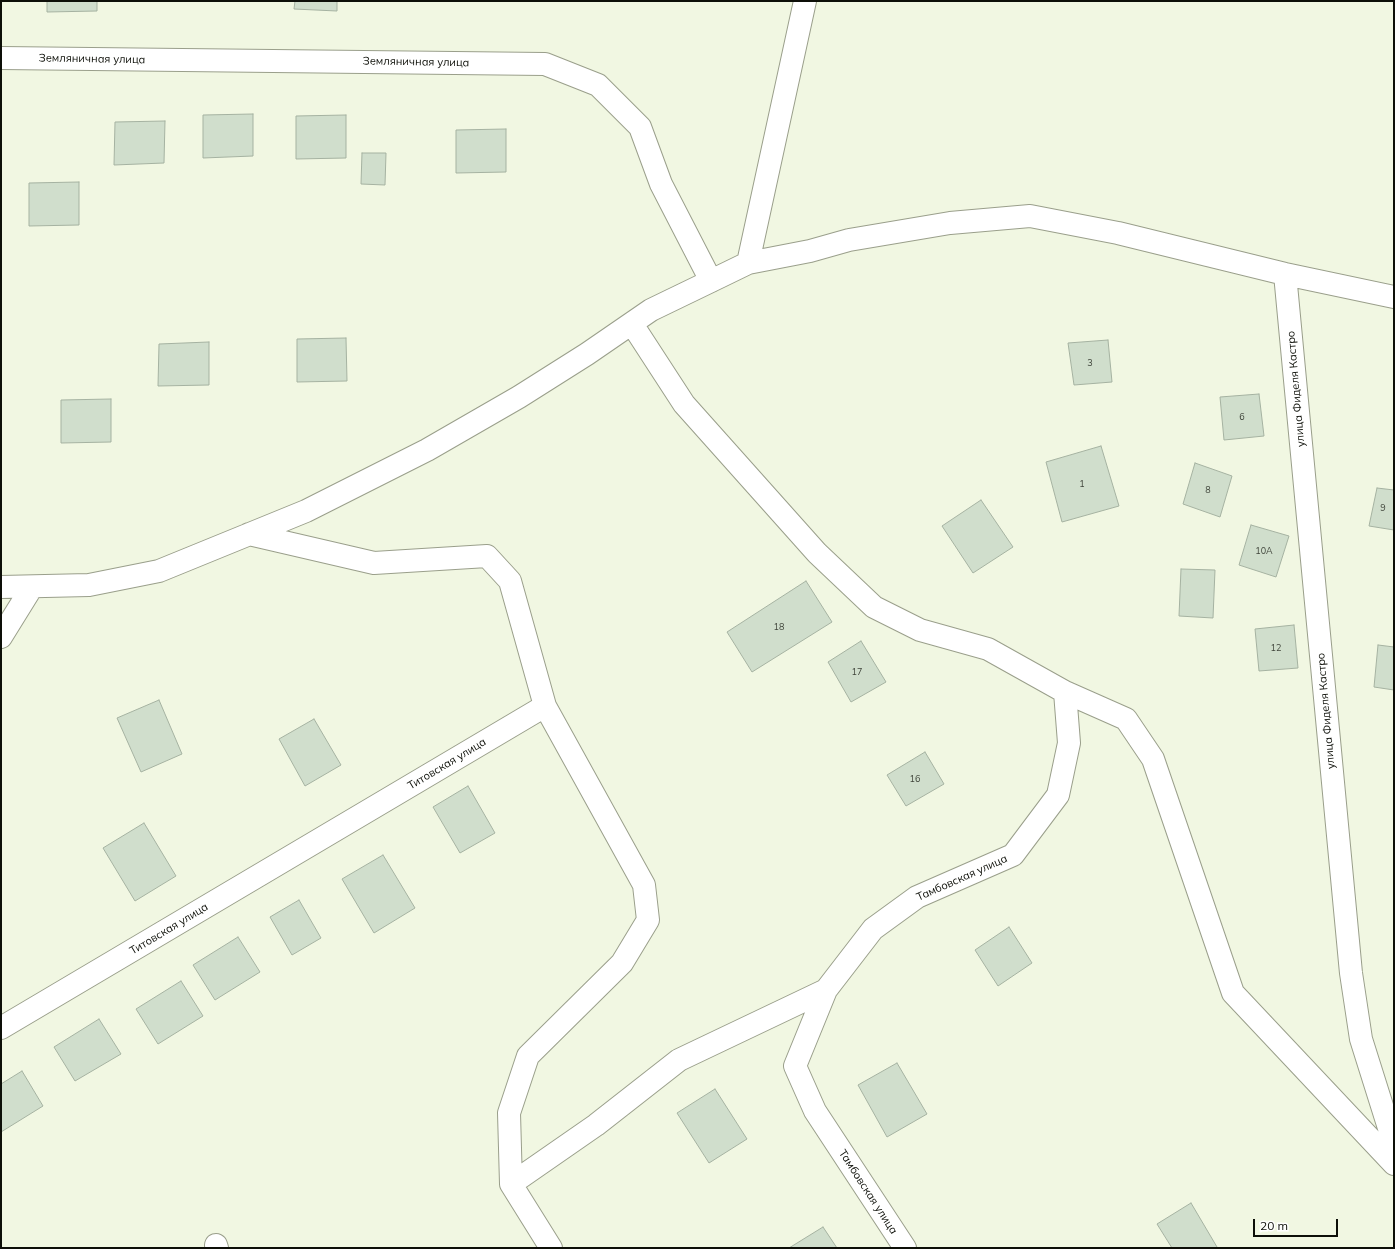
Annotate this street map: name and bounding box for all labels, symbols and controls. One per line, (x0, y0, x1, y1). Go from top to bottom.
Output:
street label: Земляничная улица (39, 51, 145, 67)
street label: Земляничная улица (363, 54, 469, 70)
street label: улица Фиделя Кастро (1284, 330, 1308, 448)
house number: 3 (1087, 358, 1093, 368)
house number: 6 (1239, 412, 1245, 422)
house number: 1 (1079, 479, 1085, 489)
house number: 8 (1205, 485, 1211, 495)
house number: 9 (1380, 503, 1386, 513)
house number: 10А (1255, 546, 1273, 556)
house number: 18 (774, 622, 784, 632)
house number: 12 (1271, 643, 1281, 653)
street label: улица Фиделя Кастро (1314, 652, 1338, 770)
house number: 17 (852, 667, 862, 677)
street label: Титовская улица (405, 735, 489, 793)
house number: 16 (910, 774, 920, 784)
street label: Тамбовская улица (915, 852, 1009, 904)
street label: Титовская улица (127, 900, 211, 958)
street label: Тамбовская улица (836, 1147, 900, 1237)
scale bar (1255, 1211, 1340, 1237)
text: 20 m (1260, 1218, 1288, 1233)

